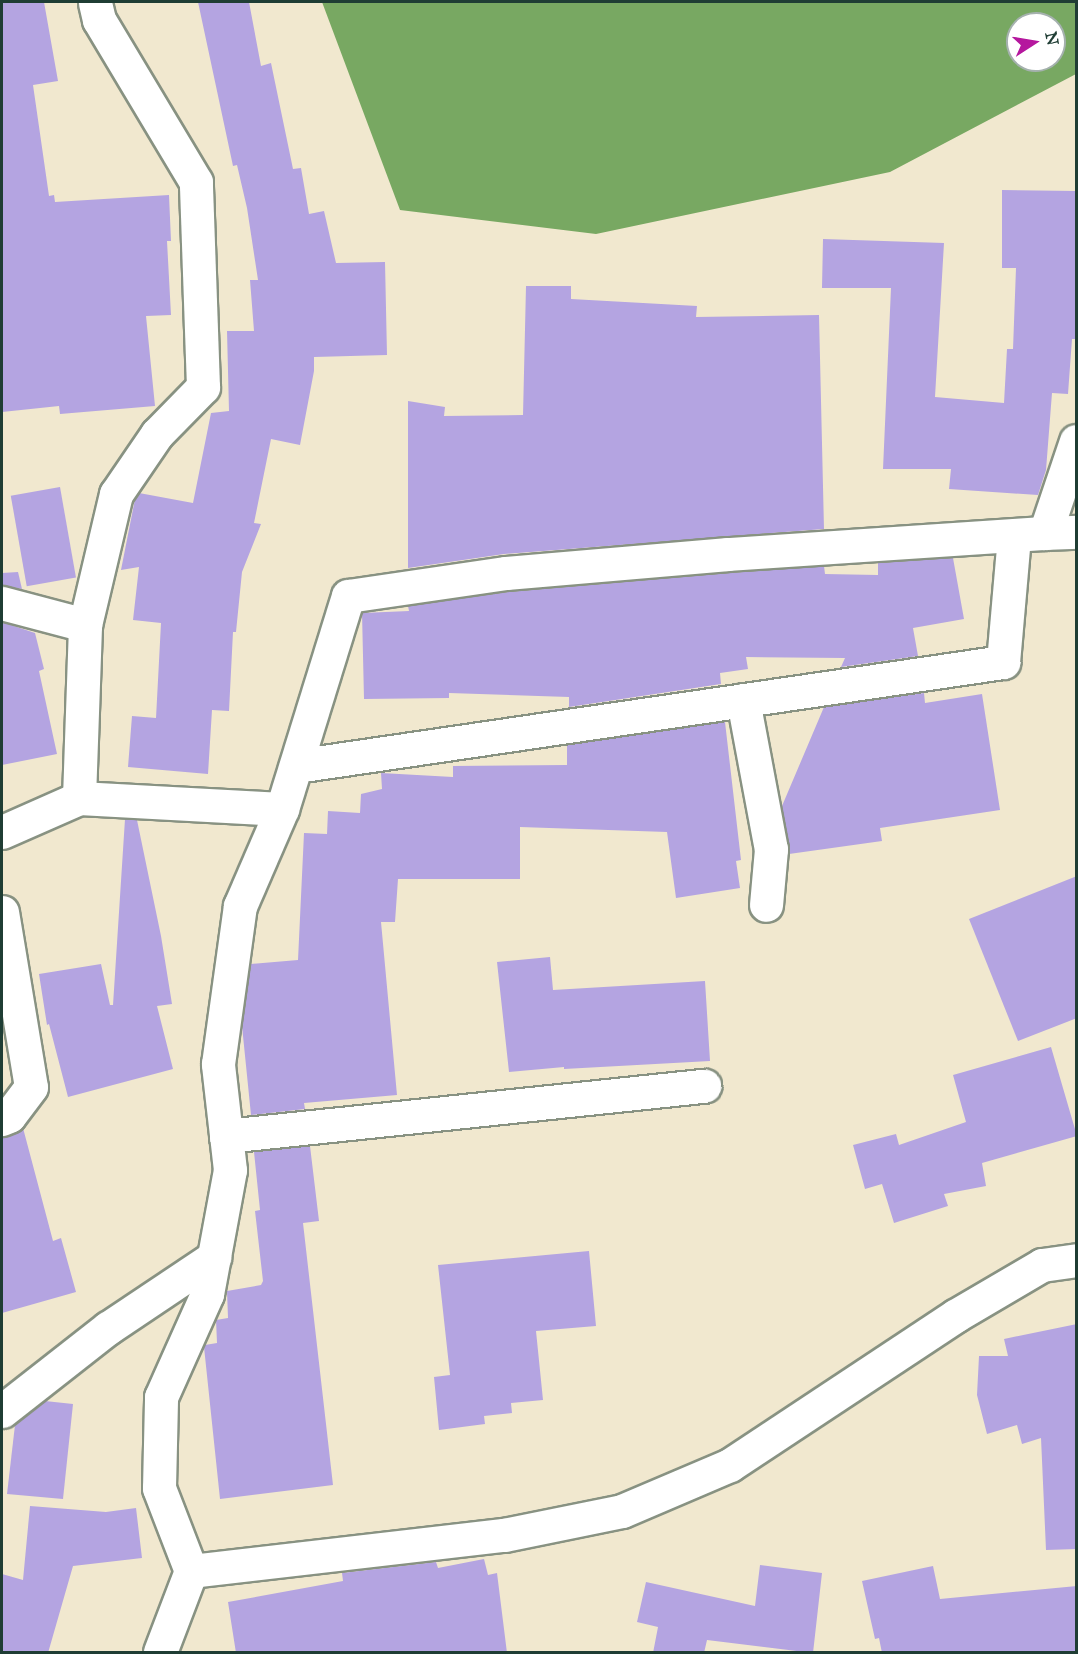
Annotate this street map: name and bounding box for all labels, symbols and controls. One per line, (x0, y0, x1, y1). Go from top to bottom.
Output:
north arrow (1006, 12, 1066, 72)
text: N (1041, 30, 1063, 47)

